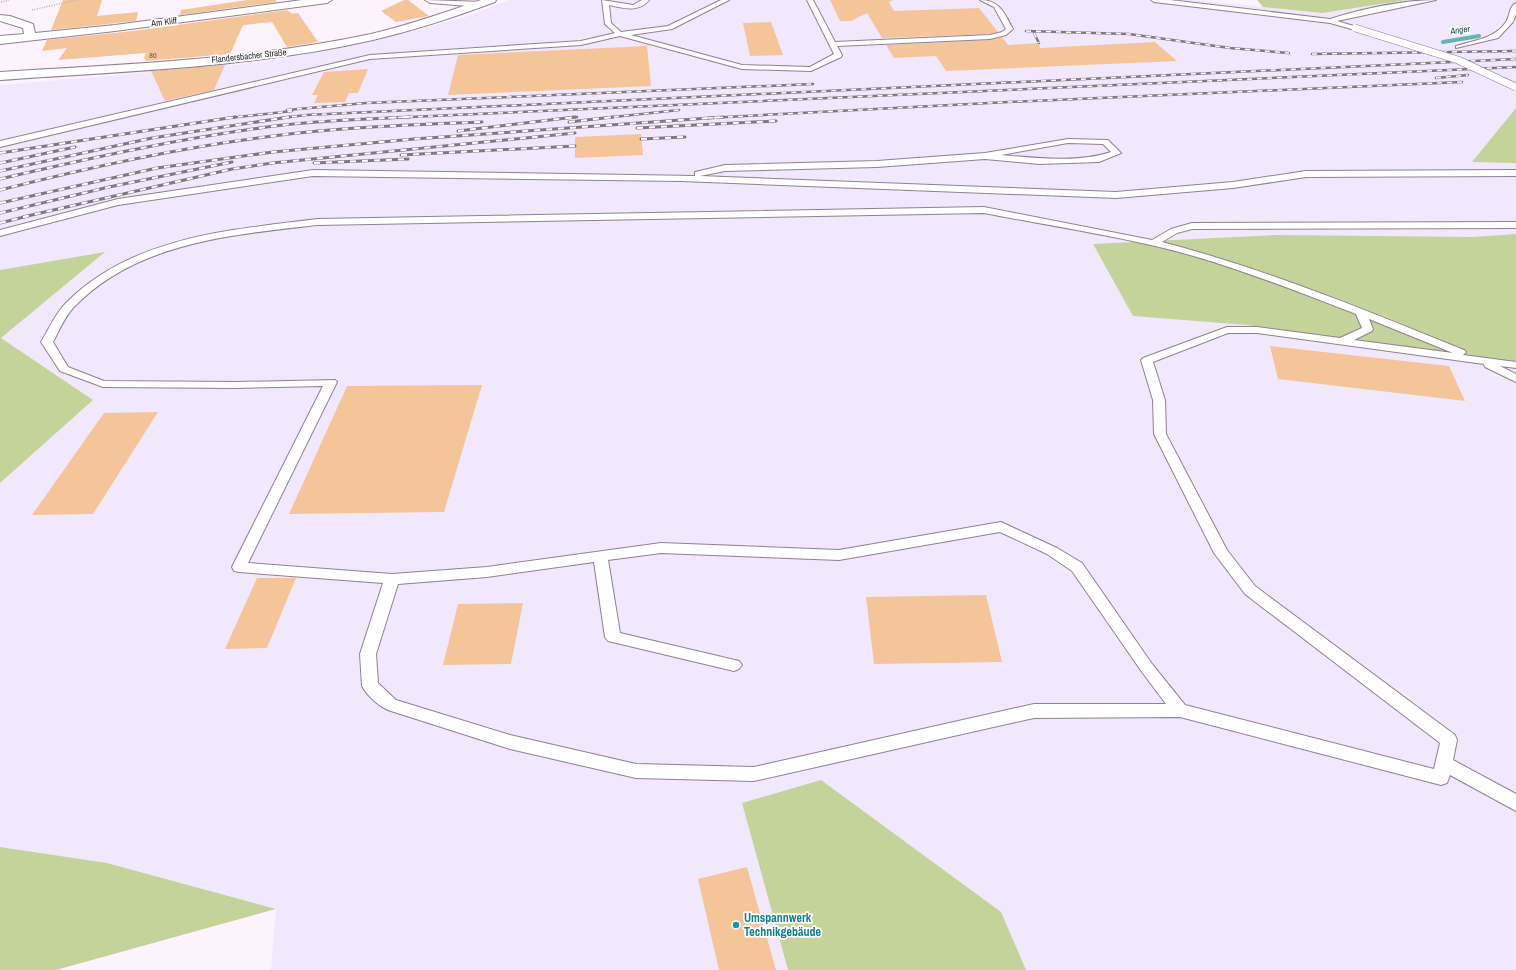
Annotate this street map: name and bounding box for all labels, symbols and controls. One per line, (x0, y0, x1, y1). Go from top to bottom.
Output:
street label: Am Kliff (150, 14, 178, 30)
water label: Anger (1448, 23, 1471, 37)
street label: Flandersbacher Straße (211, 46, 287, 66)
house number: 80 (149, 50, 157, 60)
place label: Umspannwerk Technikgebäude (744, 910, 821, 940)
marker: Umspannwerk Technikgebäude (731, 920, 741, 930)

